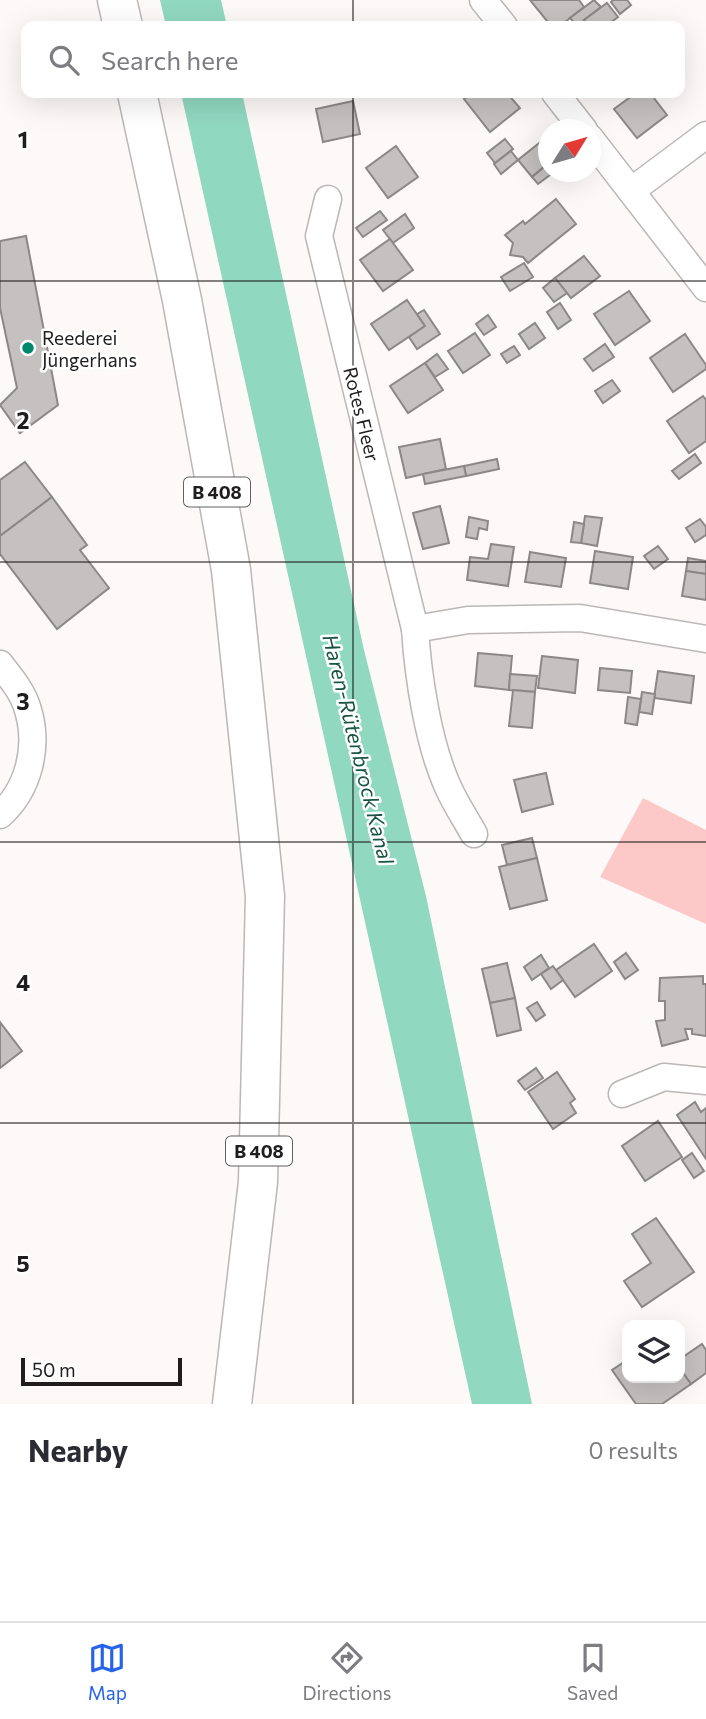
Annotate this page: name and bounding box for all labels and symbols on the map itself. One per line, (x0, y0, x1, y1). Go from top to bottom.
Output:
north arrow (538, 119, 601, 182)
text: 1 (18, 125, 28, 153)
place label: Reederei Jüngerhans (42, 326, 137, 371)
marker: Reederei Jüngerhans (20, 340, 36, 356)
street label: Rotes Fleer (339, 364, 385, 464)
text: 2 (16, 406, 30, 434)
road number: B 408 (184, 478, 250, 506)
water label: Haren-Rütenbrock Kanal (318, 631, 400, 867)
text: 3 (16, 687, 30, 715)
text: 4 (16, 968, 30, 996)
road number: B 408 (226, 1136, 292, 1166)
text: 5 (16, 1249, 30, 1277)
scale bar (21, 1355, 182, 1387)

